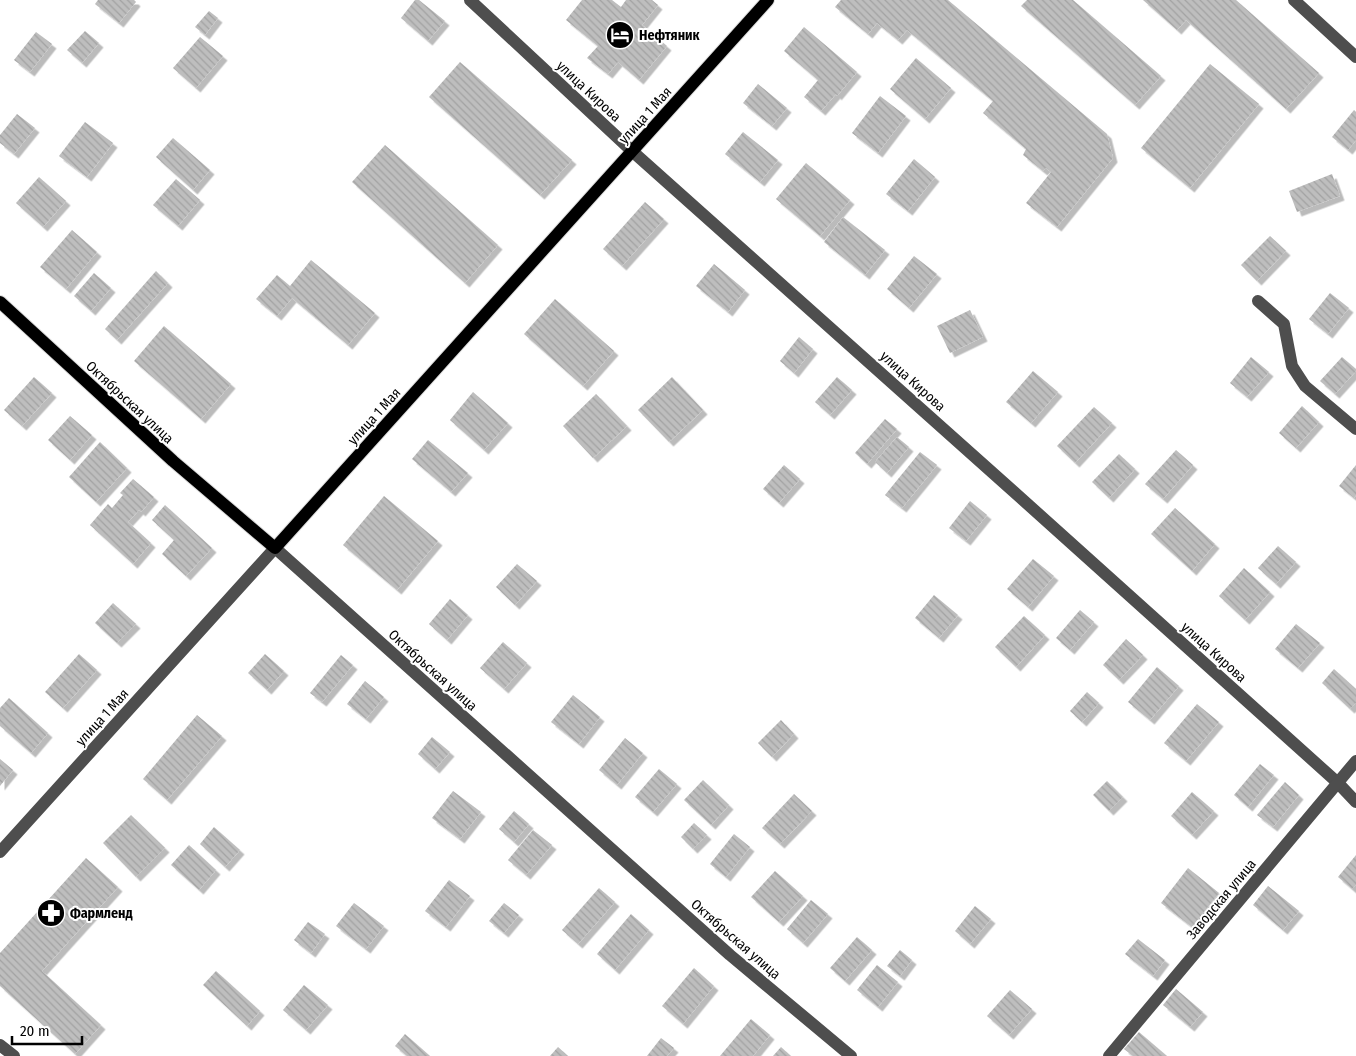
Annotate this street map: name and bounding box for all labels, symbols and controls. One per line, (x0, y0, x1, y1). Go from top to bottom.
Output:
hotel icon: Нефтяник (605, 20, 635, 50)
place label: Нефтяник (639, 27, 701, 44)
street label: улица Кирова (553, 57, 625, 126)
street label: улица 1 Мая (615, 83, 675, 147)
street label: улица Кирова (877, 348, 949, 415)
street label: Октябрьская улица (82, 357, 177, 447)
street label: улица 1 Мая (344, 384, 404, 448)
street label: улица Кирова (1178, 619, 1250, 686)
street label: Октябрьская улица (385, 626, 481, 715)
street label: улица 1 Мая (72, 685, 132, 749)
street label: Заводская улица (1183, 856, 1260, 943)
street label: Октябрьская улица (687, 896, 784, 983)
pharmacy icon: Фармленд (36, 898, 66, 928)
place label: Фармленд (70, 905, 133, 922)
scale bar (12, 1014, 82, 1046)
text: 20 m (20, 1022, 50, 1040)

